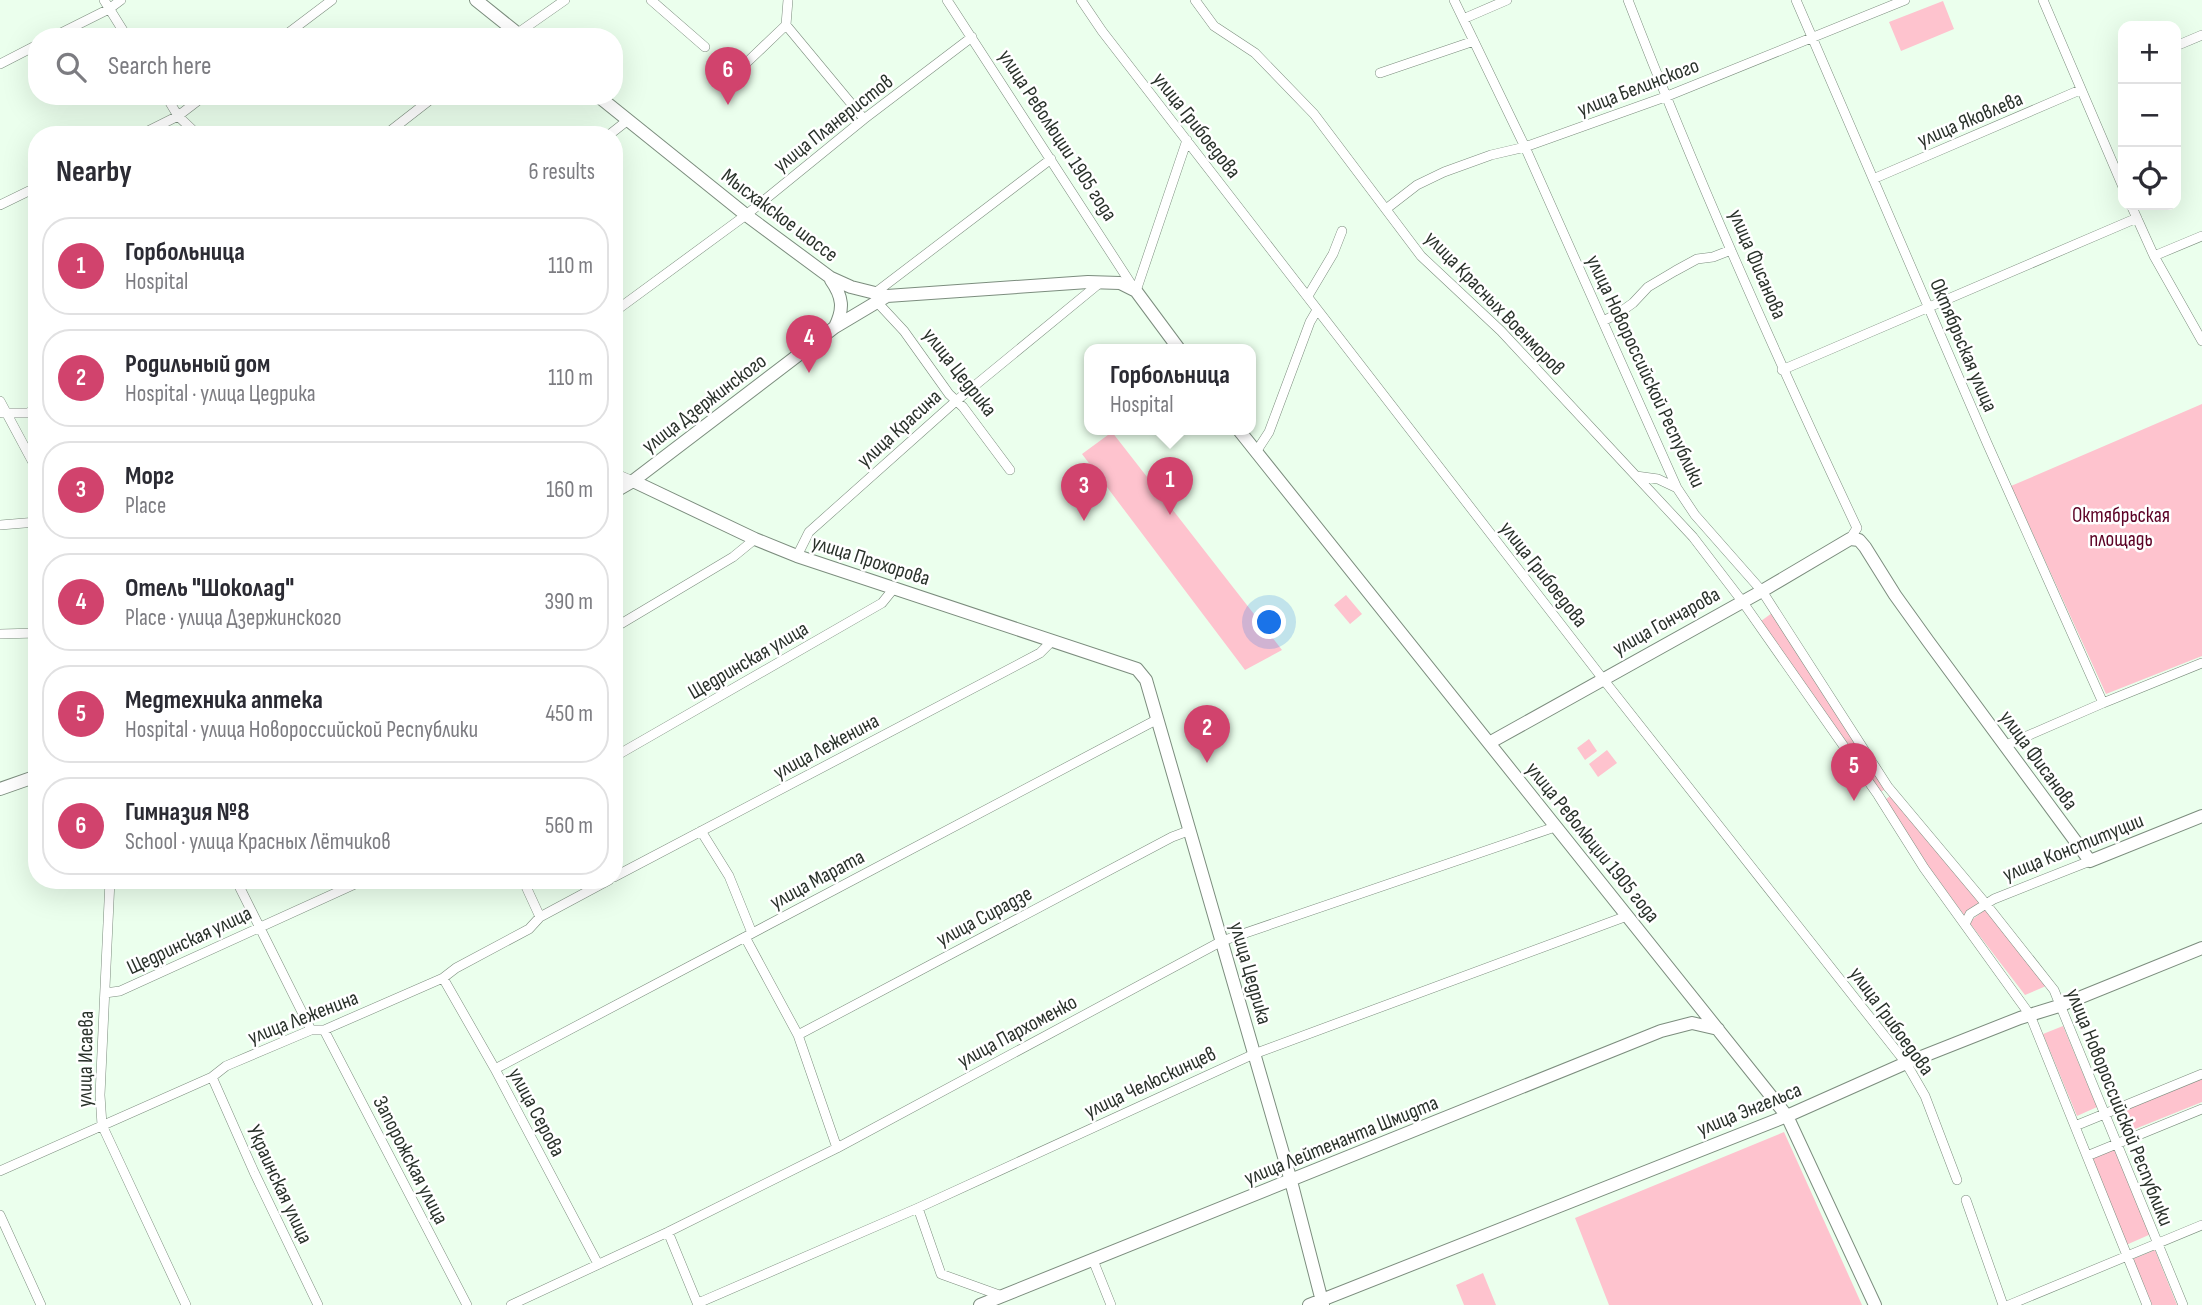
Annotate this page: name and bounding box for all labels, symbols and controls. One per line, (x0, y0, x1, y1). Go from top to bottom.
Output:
map controls (2118, 21, 2181, 210)
button: + (2118, 21, 2181, 84)
search box (28, 28, 623, 105)
street label: улица Революции 1905 года (993, 45, 1122, 226)
pin: 6 (705, 47, 751, 105)
icon: search (52, 48, 90, 86)
text: Search here (108, 51, 211, 82)
street label: улица Белинского (1574, 53, 1702, 122)
street label: улица Грибоедова (1147, 67, 1246, 183)
street label: улица Планеристов (769, 69, 898, 178)
button: − (2118, 84, 2181, 147)
street label: улица Яковлева (1914, 86, 2027, 153)
button: locate (2118, 147, 2181, 210)
text: Nearby (56, 154, 132, 190)
text: 6 results (529, 158, 595, 186)
street label: Мысхакское шоссе (716, 163, 843, 267)
street label: улица Фисанова (1723, 205, 1792, 323)
street label: улица Красных Военморов (1419, 226, 1570, 381)
text: Горбольница (125, 237, 245, 268)
street label: улица Новороссийской Республики (1581, 251, 1710, 491)
text: 1 (76, 252, 86, 280)
text: 110 m (548, 252, 593, 280)
text: Hospital (125, 268, 188, 296)
street label: Октябрьская улица (1924, 275, 2003, 416)
pin: 4 (786, 315, 832, 373)
street label: улица Цедрика (917, 323, 1002, 422)
popup (1084, 344, 1256, 435)
text: Родильный дом (125, 349, 270, 380)
street label: улица Дзержинского (637, 349, 771, 458)
text: Горбольница (1110, 360, 1230, 391)
text: 2 (76, 364, 86, 392)
text: 110 m (548, 364, 593, 392)
text: Hospital · улица Цедрика (125, 380, 316, 408)
street label: улица Красина (852, 384, 947, 473)
text: Hospital (1110, 391, 1173, 419)
pin: 1 (1147, 457, 1193, 515)
text: Морг (125, 461, 174, 492)
pin: 3 (1061, 463, 1107, 521)
text: 3 (76, 476, 86, 504)
text: 160 m (546, 476, 593, 504)
text: Place (125, 492, 166, 520)
park label: Октябрьская площадь (2072, 503, 2170, 552)
street label: улица Грибоедова (1494, 516, 1593, 632)
street label: улица Прохорова (809, 530, 933, 591)
text: Отель "Шоколад" (125, 573, 294, 604)
street label: улица Гончарова (1608, 582, 1724, 661)
text: 4 (76, 588, 86, 616)
text: 390 m (544, 588, 593, 616)
text: Place · улица Дзержинского (125, 604, 342, 632)
your location (1252, 605, 1286, 639)
street label: Щедринская улица (684, 616, 813, 705)
text: Медтехника аптека (125, 685, 323, 716)
text: 5 (76, 700, 86, 728)
text: 450 m (545, 700, 593, 728)
pin: 2 (1184, 705, 1230, 763)
street label: улица Фисанова (1994, 706, 2083, 815)
street label: улица Леженина (769, 708, 883, 785)
text: Hospital · улица Новороссийской Республики (125, 716, 478, 744)
pin: 5 (1831, 743, 1877, 801)
street label: улица Революции 1905 года (1520, 757, 1665, 928)
text: Гимназия №8 (125, 797, 249, 828)
street label: улица Конституции (1999, 808, 2147, 887)
text: 6 (76, 812, 86, 840)
text: 560 m (545, 812, 593, 840)
text: School · улица Красных Лётчиков (125, 828, 391, 856)
street label: улица Марата (766, 844, 869, 915)
street label: улица Сирадзе (932, 881, 1036, 952)
street label: Щедринская улица (123, 901, 256, 980)
street label: улица Цедрика (1224, 919, 1277, 1027)
street label: улица Грибоедова (1844, 962, 1939, 1080)
street label: улица Леженина (245, 985, 362, 1050)
street label: улица Новороссийской Республики (2060, 985, 2179, 1230)
street label: улица Пархоменко (953, 989, 1081, 1073)
street label: улица Исаева (72, 1011, 99, 1107)
street label: улица Челюскинцев (1081, 1041, 1220, 1124)
street label: улица Серова (503, 1064, 570, 1161)
street label: улица Энгельса (1693, 1077, 1805, 1142)
street label: улица Лейтенанта Шмидта (1241, 1090, 1442, 1191)
street label: Запорожская улица (368, 1092, 454, 1228)
street label: Украинская улица (241, 1121, 318, 1248)

